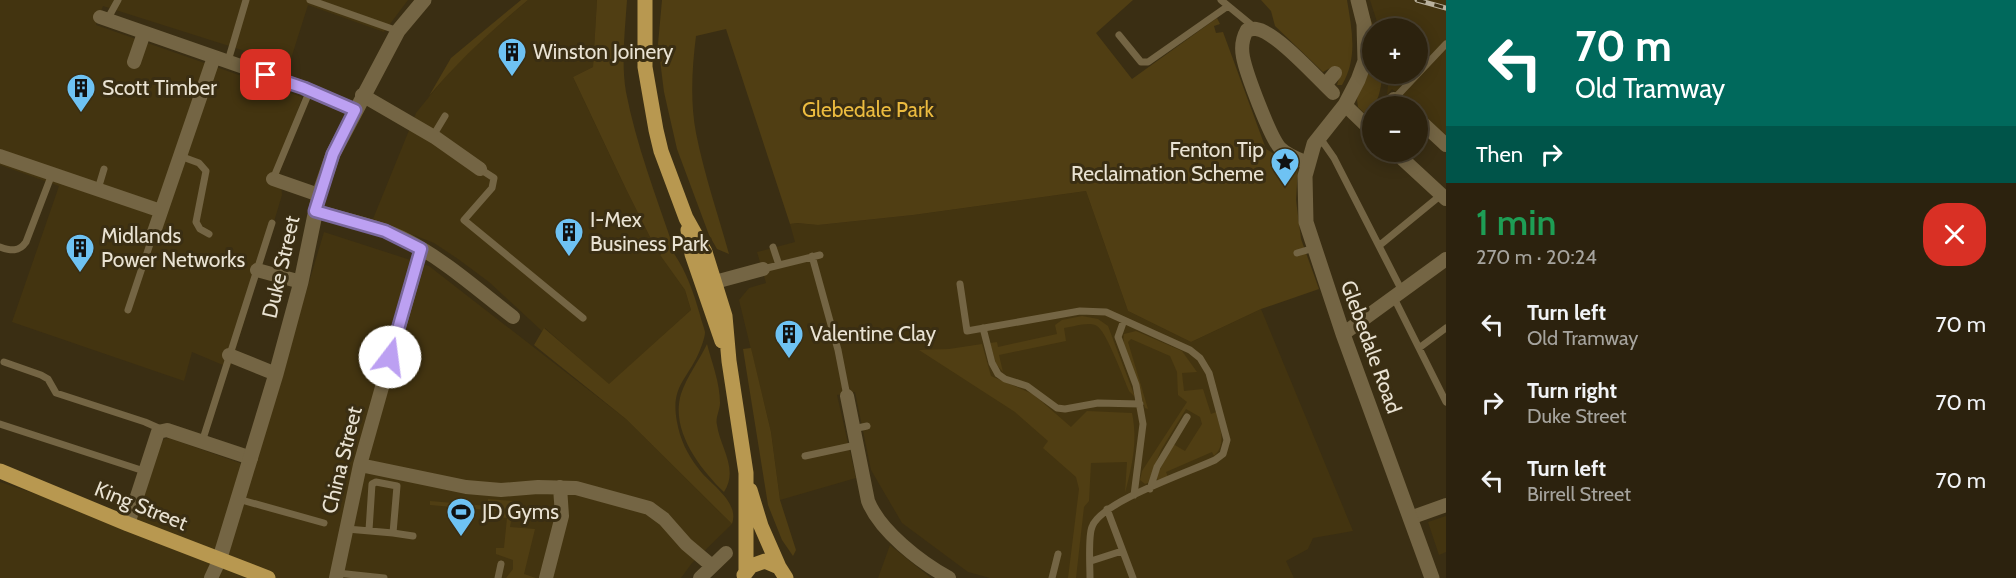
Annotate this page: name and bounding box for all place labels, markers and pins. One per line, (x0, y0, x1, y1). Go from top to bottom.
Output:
building icon: Winston Joinery (496, 36, 528, 78)
place label: Winston Joinery (533, 39, 674, 64)
pin (240, 49, 291, 100)
building icon: Scott Timber (65, 72, 97, 114)
place label: Scott Timber (102, 75, 217, 100)
place label: Fenton Tip Reclaimation Scheme (1071, 137, 1264, 186)
place icon: Fenton Tip Reclaimation Scheme (1269, 146, 1301, 188)
place label: I-Mex Business Park (590, 207, 710, 256)
building icon: I-Mex Business Park (553, 216, 585, 258)
place label: Midlands Power Networks (101, 223, 245, 272)
building icon: Midlands Power Networks (64, 232, 96, 274)
building icon: Valentine Clay (773, 318, 805, 360)
place label: Valentine Clay (810, 321, 937, 346)
sports icon: JD Gyms (445, 496, 477, 538)
place label: JD Gyms (481, 499, 559, 524)

